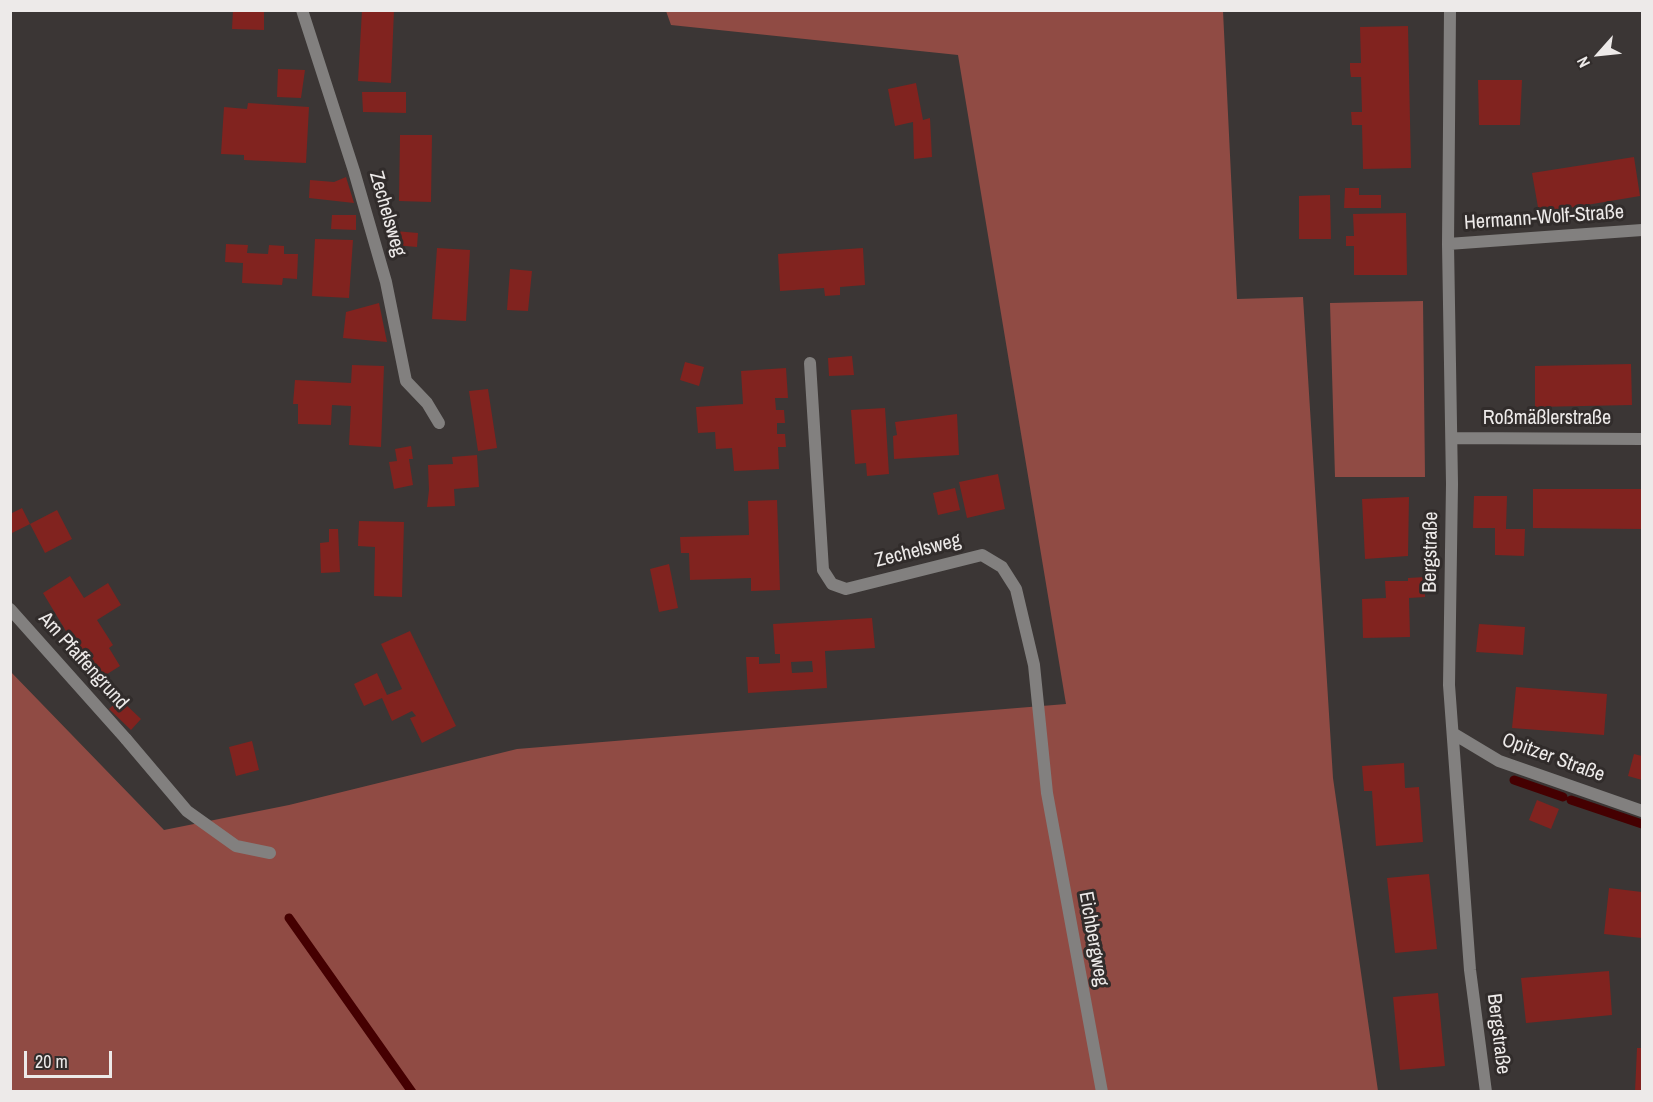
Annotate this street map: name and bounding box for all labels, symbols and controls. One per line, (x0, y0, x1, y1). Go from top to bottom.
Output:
north arrow (1569, 24, 1629, 84)
text: N (1571, 53, 1595, 71)
street label: Zechelsweg (363, 169, 411, 259)
street label: Hermann-Wolf-Straße (1463, 200, 1625, 236)
street label: Roßmäßlerstraße (1483, 407, 1611, 431)
street label: Bergstraße (1418, 511, 1444, 593)
street label: Zechelsweg (873, 529, 963, 573)
street label: Am Pfaffengrund (33, 607, 133, 715)
street label: Opitzer Straße (1498, 728, 1608, 788)
street label: Eichbergweg (1073, 890, 1113, 988)
street label: Bergstraße (1481, 992, 1515, 1076)
scale bar (27, 1039, 116, 1077)
text: 20 m (35, 1049, 68, 1074)

